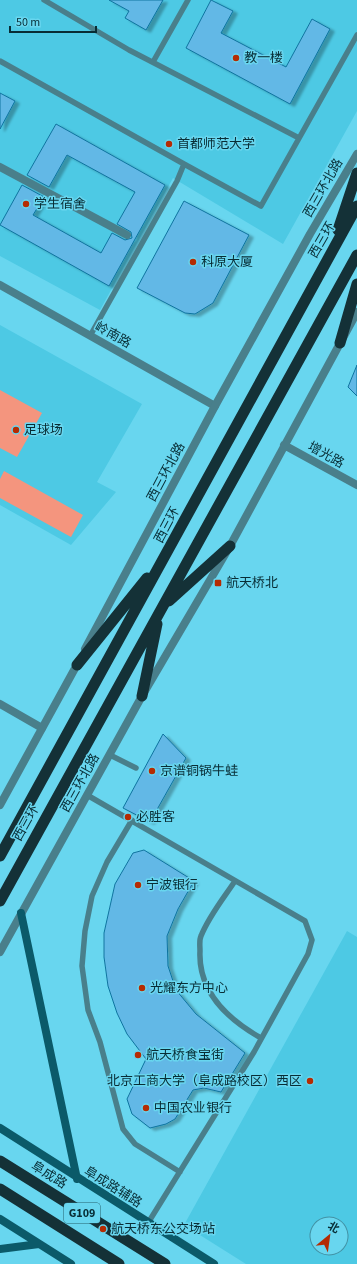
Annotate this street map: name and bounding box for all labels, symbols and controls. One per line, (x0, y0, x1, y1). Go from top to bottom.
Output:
scale bar (10, 8, 96, 34)
text: 50 m (16, 14, 40, 31)
place label: 教一楼 (244, 49, 283, 67)
marker: 教一楼 (231, 53, 241, 63)
place label: 首都师范大学 (177, 135, 255, 153)
marker: 首都师范大学 (164, 139, 174, 149)
street label: 西三环北路 (299, 155, 347, 221)
place label: 学生宿舍 (34, 195, 86, 213)
marker: 学生宿舍 (21, 199, 31, 209)
street label: 西三环 (304, 219, 340, 261)
place label: 科原大厦 (201, 253, 253, 271)
marker: 科原大厦 (188, 257, 198, 267)
street label: 岭南路 (92, 318, 134, 352)
place label: 足球场 (24, 421, 63, 439)
marker: 足球场 (11, 425, 21, 435)
street label: 增光路 (305, 438, 347, 472)
street label: 西三环北路 (143, 439, 189, 505)
street label: 西三环 (150, 504, 184, 546)
place label: 航天桥北 (226, 574, 278, 592)
marker: 航天桥北 (213, 578, 223, 588)
street label: 西三环北路 (56, 750, 104, 816)
place label: 京谱铜锅牛蛙 (160, 762, 238, 780)
marker: 京谱铜锅牛蛙 (147, 766, 157, 776)
street label: 西三环 (9, 802, 43, 844)
place label: 必胜客 (136, 808, 175, 826)
marker: 必胜客 (123, 812, 133, 822)
place label: 宁波银行 (146, 876, 198, 894)
marker: 宁波银行 (133, 880, 143, 890)
place label: 光耀东方中心 (150, 979, 228, 997)
marker: 光耀东方中心 (137, 983, 147, 993)
place label: 航天桥食宝街 (146, 1046, 224, 1064)
marker: 航天桥食宝街 (133, 1050, 143, 1060)
place label: 北京工商大学（阜成路校区）西区 (107, 1072, 302, 1090)
marker: 北京工商大学（阜成路校区）西区 (305, 1076, 315, 1086)
place label: 中国农业银行 (154, 1099, 232, 1117)
marker: 中国农业银行 (141, 1103, 151, 1113)
street label: 阜成路 (28, 1157, 70, 1193)
street label: 阜成路辅路 (81, 1162, 145, 1212)
road number: G109 (64, 1203, 100, 1223)
north arrow (309, 1216, 349, 1256)
text: 北 (325, 1218, 342, 1237)
place label: 航天桥东公交场站 (111, 1220, 215, 1238)
marker: 航天桥东公交场站 (98, 1224, 108, 1234)

